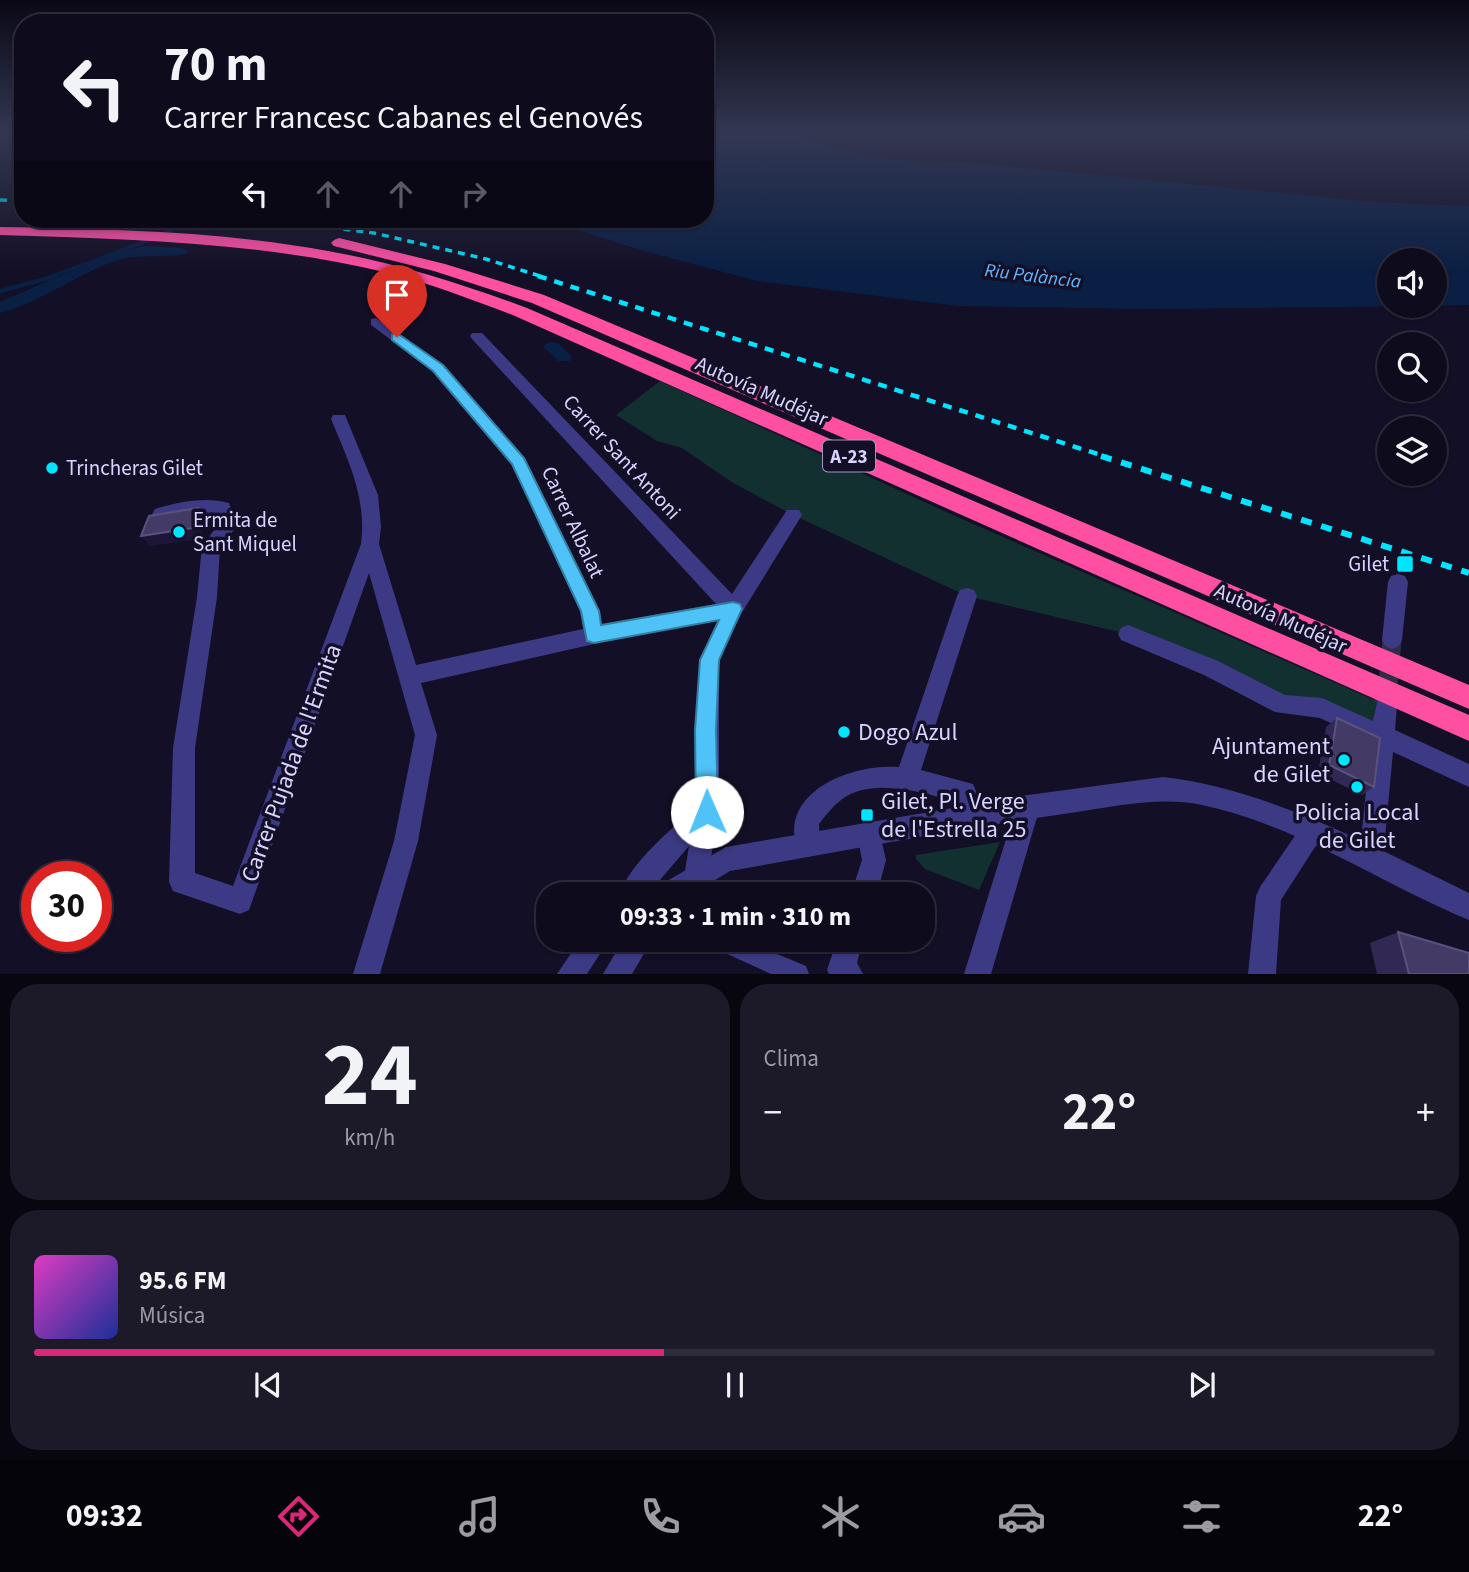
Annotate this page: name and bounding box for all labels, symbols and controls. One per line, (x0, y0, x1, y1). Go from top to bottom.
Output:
text: 70 m (164, 30, 268, 100)
icon: left (49, 42, 140, 133)
text: Carrer Francesc Cabanes el Genovés (164, 95, 643, 141)
icon: left (236, 175, 274, 213)
icon: ahead (309, 175, 347, 213)
icon: ahead (382, 175, 420, 213)
icon: right (455, 175, 493, 213)
map controls (1377, 248, 1447, 486)
button: sound (1377, 248, 1447, 318)
water label: Riu Palància (983, 257, 1083, 296)
pin (367, 265, 427, 337)
icon: arrive (378, 276, 416, 314)
button: search (1377, 332, 1447, 402)
street label: Autovía Mudéjar (691, 348, 834, 434)
street label: Carrer Sant Antoni (556, 388, 688, 526)
button: layers (1377, 416, 1447, 486)
road number: A-23 (823, 440, 875, 471)
place label: Trincheras Gilet (66, 453, 203, 483)
marker: Trincheras Gilet (44, 460, 60, 476)
street label: Carrer Albalat (534, 461, 612, 583)
place label: Ermita de Sant Miquel (193, 505, 297, 559)
marker: Ermita de Sant Miquel (171, 524, 187, 540)
place label: Gilet (1348, 549, 1389, 579)
marker: Gilet (1395, 554, 1415, 574)
street label: Autovía Mudéjar (1210, 575, 1353, 661)
street label: Carrer Pujada de l'Ermita (232, 639, 351, 887)
place label: Dogo Azul (858, 715, 958, 750)
marker: Dogo Azul (836, 724, 852, 740)
place label: Ajuntament de Gilet (1212, 729, 1330, 792)
marker: Ajuntament de Gilet (1336, 752, 1352, 768)
position arrow (670, 775, 744, 849)
marker: Policia Local de Gilet (1349, 779, 1365, 795)
place label: Gilet, Pl. Verge de l'Estrella 25 (881, 784, 1026, 847)
place label: Policia Local de Gilet (1294, 795, 1420, 858)
marker: Gilet, Pl. Verge de l'Estrella 25 (859, 807, 875, 823)
speed limit sign: 30 (21, 861, 112, 952)
text: 09:33 · 1 min · 310 m (620, 898, 851, 935)
text: 24 (322, 1011, 418, 1140)
text: Clima (764, 1042, 819, 1075)
text: 22° (1062, 1076, 1136, 1150)
text: − (764, 1086, 782, 1140)
text: + (1416, 1086, 1435, 1140)
text: km/h (344, 1121, 395, 1154)
text: 95.6 FM (139, 1262, 227, 1299)
text: Música (139, 1299, 205, 1332)
icon: previous (249, 1366, 287, 1404)
icon: pause (716, 1366, 754, 1404)
icon: next (1183, 1366, 1221, 1404)
icon: directions (274, 1492, 323, 1541)
icon: music (455, 1492, 504, 1541)
icon: phone (636, 1492, 685, 1541)
icon: climate (816, 1492, 865, 1541)
icon: car (997, 1492, 1046, 1541)
icon: filters (1177, 1492, 1226, 1541)
text: 09:32 (66, 1493, 143, 1539)
text: 22° (1358, 1493, 1403, 1539)

